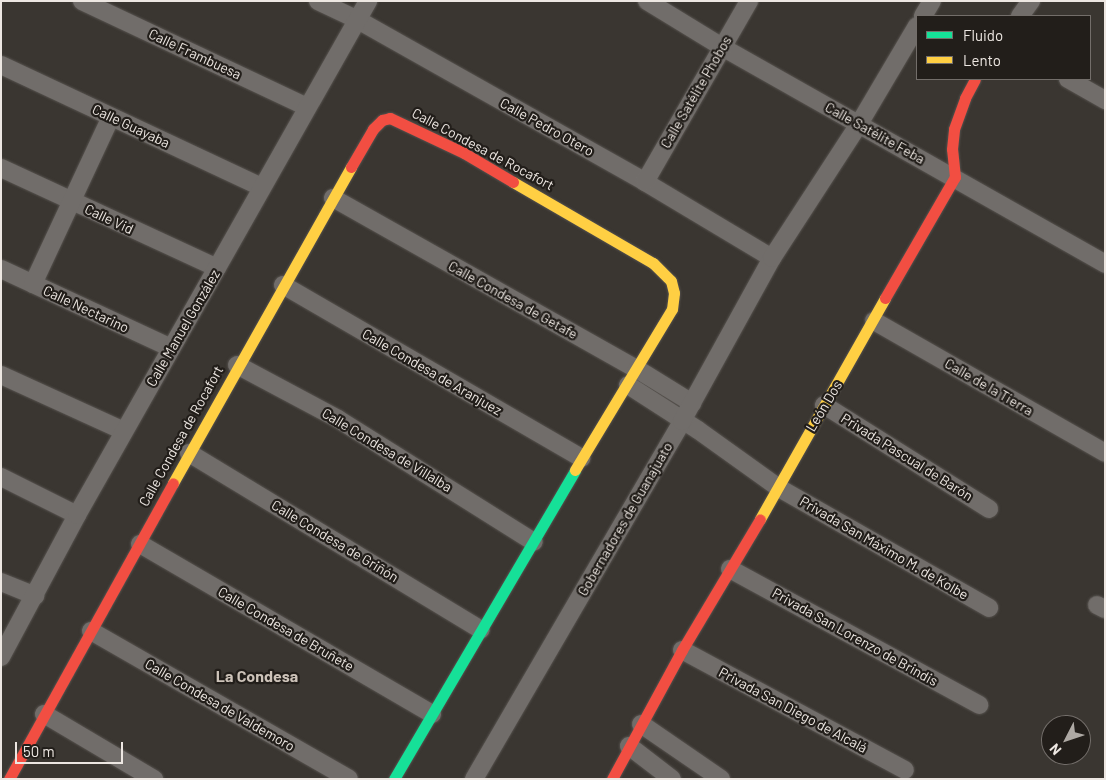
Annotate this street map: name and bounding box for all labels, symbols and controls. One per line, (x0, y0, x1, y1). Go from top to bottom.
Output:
legend (916, 15, 1091, 80)
street label: Calle Frambuesa (146, 25, 244, 83)
text: Fluido (963, 26, 1003, 44)
street label: Calle Satélite Phobos (657, 33, 735, 151)
text: Lento (963, 51, 1001, 69)
street label: Calle Pedro Otero (497, 94, 597, 160)
street label: Calle Satélite Feba (822, 99, 928, 167)
street label: Calle Guayaba (90, 101, 172, 151)
street label: Calle Condesa de Rocafort (409, 104, 557, 194)
street label: Calle Vid (82, 200, 136, 238)
street label: Calle Condesa de Getafe (445, 257, 581, 343)
street label: Calle Manuel González (143, 267, 223, 389)
street label: Calle Nectarino (41, 282, 131, 336)
street label: Calle Condesa de Aranjuez (359, 325, 505, 419)
street label: Calle de la Tierra (942, 355, 1036, 419)
street label: Calle Condesa de Rocafort (135, 363, 227, 509)
street label: León Dos (802, 378, 846, 434)
street label: Calle Condesa de Villalba (319, 404, 455, 496)
street label: Privada Pascual de Barón (838, 410, 976, 504)
street label: Gobernadores de Guanajuato (574, 439, 676, 599)
street label: Privada San Máximo M. de Kolbe (797, 493, 971, 603)
street label: Calle Condesa de Griñón (268, 496, 402, 586)
street label: Calle Condesa de Bruñete (215, 583, 357, 675)
street label: Privada San Lorenzo de Brindis (769, 584, 941, 690)
street label: Calle Condesa de Valdemoro (142, 655, 298, 755)
street label: Privada San Diego de Alcalá (716, 664, 870, 756)
district label: La Condesa (216, 666, 298, 686)
north arrow (1041, 715, 1091, 765)
scale bar (18, 732, 125, 764)
text: N (1046, 740, 1065, 759)
text: 50 m (23, 742, 55, 760)

